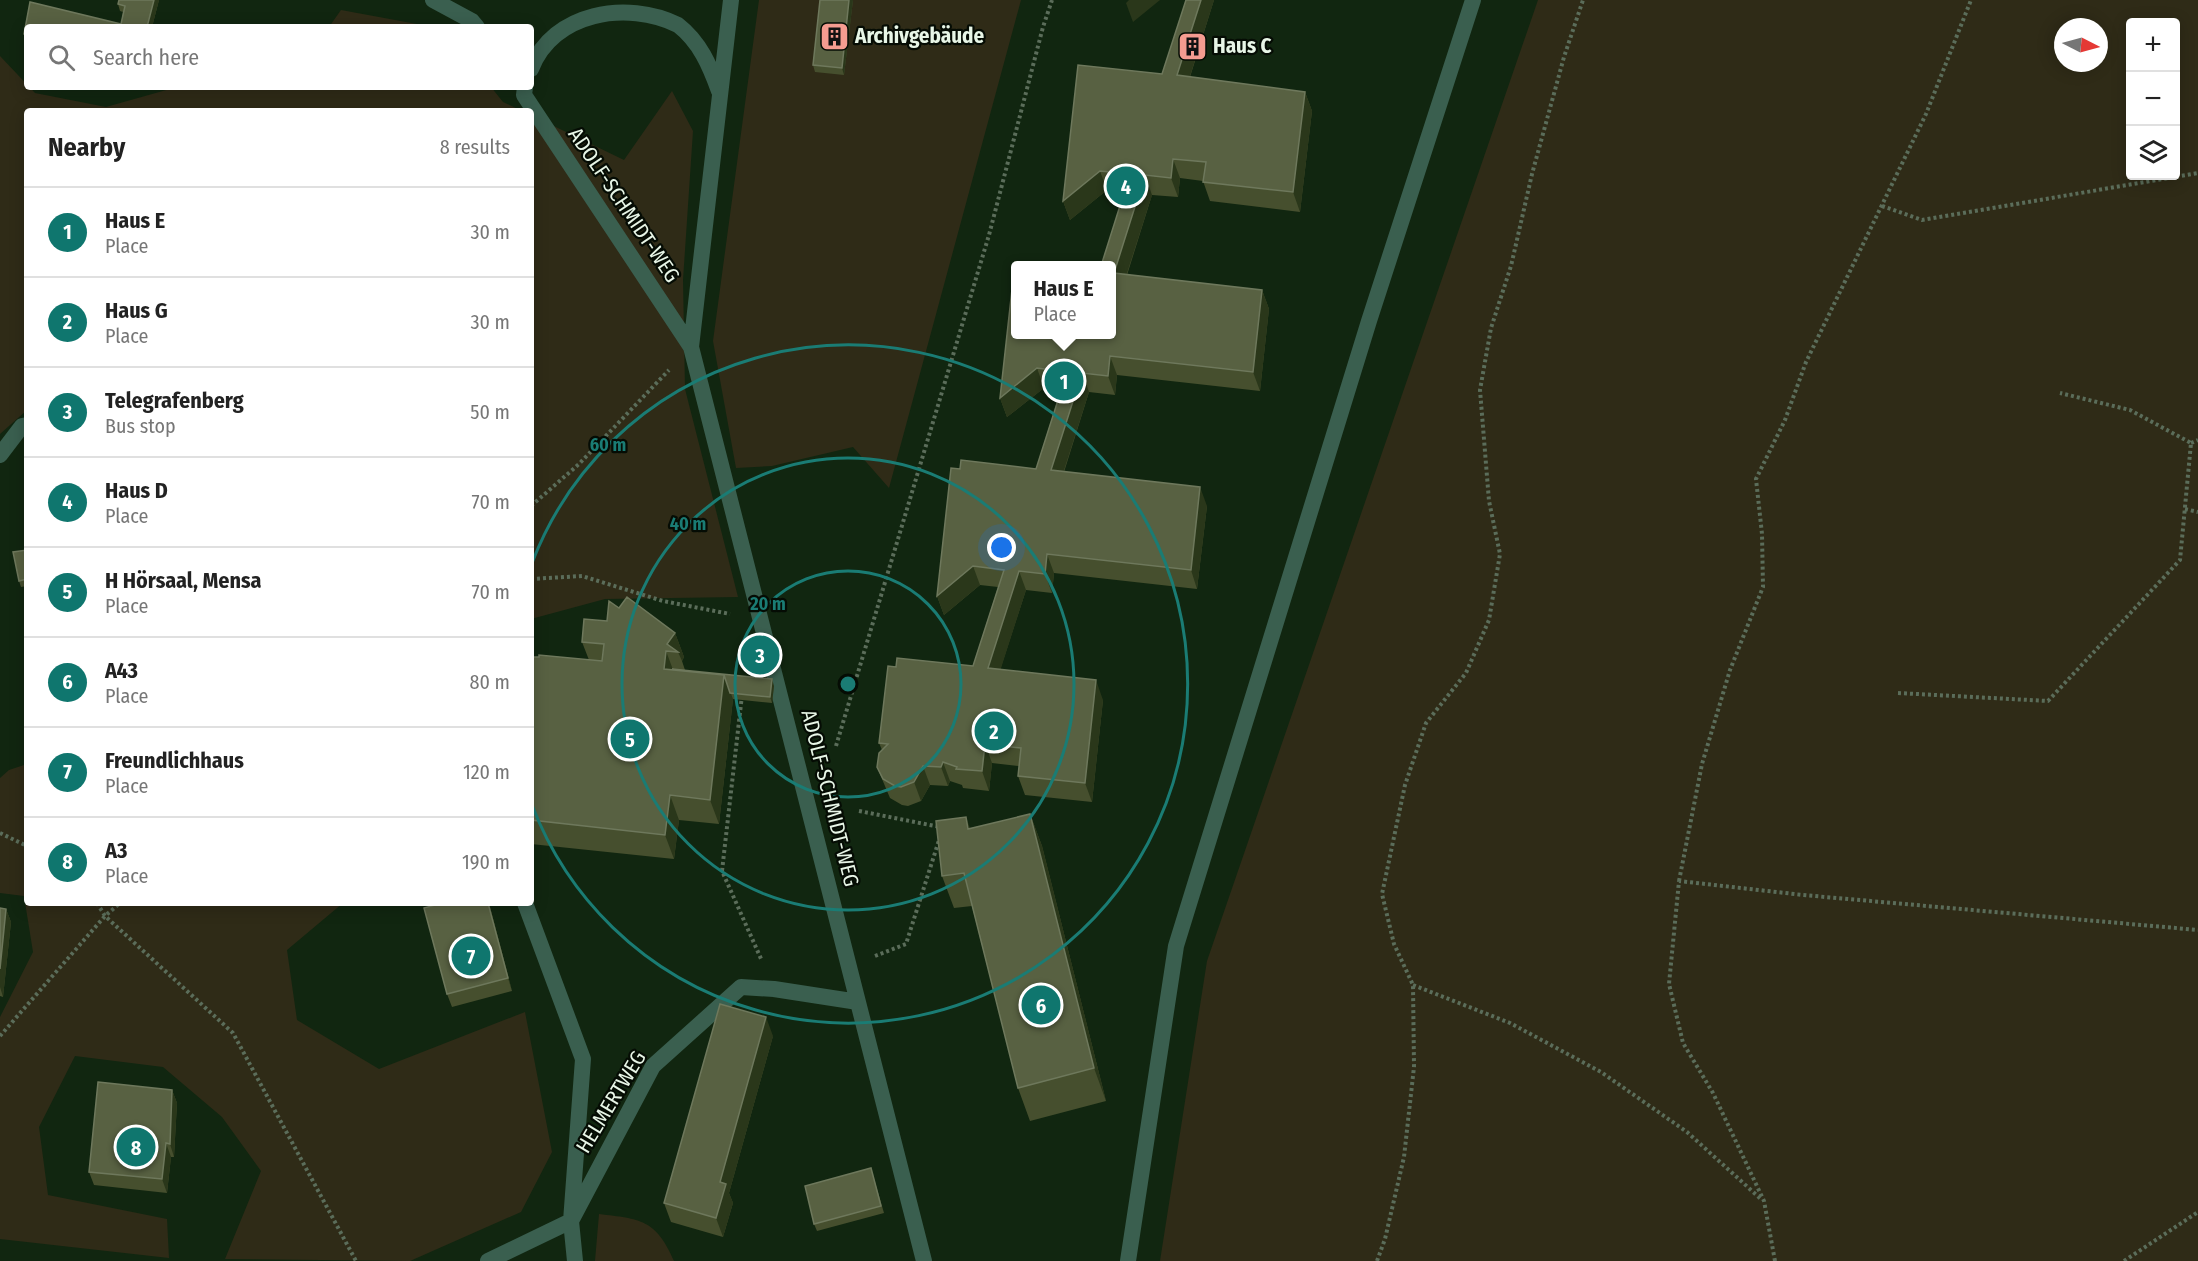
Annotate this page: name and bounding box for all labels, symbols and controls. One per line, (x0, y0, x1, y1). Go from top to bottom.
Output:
north arrow (2054, 18, 2108, 72)
map controls (2126, 18, 2180, 180)
button: + (2126, 18, 2180, 72)
building icon: Archivgebäude (818, 20, 850, 52)
place label: Archivgebäude (854, 23, 985, 49)
search box (24, 24, 534, 90)
building icon: Haus C (1176, 30, 1208, 62)
place label: Haus C (1213, 33, 1272, 59)
icon: search (45, 41, 78, 74)
text: Search here (93, 44, 199, 71)
button: − (2126, 72, 2180, 126)
street label: ADOLF-SCHMIDT-WEG (563, 123, 685, 287)
button: layers (2126, 126, 2180, 180)
text: Nearby (48, 132, 125, 163)
text: 8 results (440, 135, 510, 159)
pin: 4 (1106, 164, 1146, 208)
text: Haus E (105, 207, 165, 234)
text: 1 (63, 220, 72, 244)
text: 30 m (470, 220, 510, 244)
text: Place (105, 234, 148, 258)
popup (1011, 261, 1116, 339)
text: Haus E (1033, 275, 1094, 302)
text: Haus G (105, 297, 168, 324)
text: Place (1033, 302, 1077, 326)
text: 2 (63, 310, 72, 334)
text: 30 m (470, 310, 510, 334)
text: Place (105, 324, 148, 348)
pin: 1 (1044, 358, 1084, 404)
text: Telegrafenberg (105, 387, 244, 414)
text: 3 (63, 400, 72, 424)
text: 50 m (470, 400, 510, 424)
text: Bus stop (105, 414, 176, 438)
text: 60 m (590, 434, 626, 456)
text: Haus D (105, 477, 168, 504)
text: 4 (62, 490, 73, 514)
text: 70 m (472, 490, 510, 514)
text: Place (105, 504, 148, 528)
text: 40 m (670, 513, 706, 535)
your location (987, 533, 1016, 562)
text: H Hörsaal, Mensa (105, 567, 261, 594)
text: 5 (63, 580, 72, 604)
text: 70 m (472, 580, 510, 604)
text: 20 m (749, 593, 786, 615)
text: Place (105, 594, 148, 618)
pin: 3 (740, 632, 780, 678)
text: A43 (105, 657, 138, 684)
text: 6 (62, 670, 73, 694)
text: 80 m (470, 670, 510, 694)
centre of rings (838, 674, 858, 694)
text: Place (105, 684, 148, 708)
street label: ADOLF-SCHMIDT-WEG (795, 707, 865, 889)
pin: 2 (974, 708, 1014, 754)
pin: 5 (610, 716, 650, 762)
text: Freundlichhaus (105, 747, 244, 774)
text: 7 (63, 760, 72, 784)
text: 120 m (463, 760, 510, 784)
text: Place (105, 774, 148, 798)
text: A3 (105, 837, 127, 864)
text: 8 (62, 850, 73, 874)
text: 190 m (462, 850, 510, 874)
text: Place (105, 864, 148, 888)
pin: 7 (452, 934, 490, 978)
pin: 6 (1022, 982, 1060, 1028)
street label: HELMERTWEG (570, 1046, 652, 1158)
pin: 8 (116, 1124, 156, 1170)

